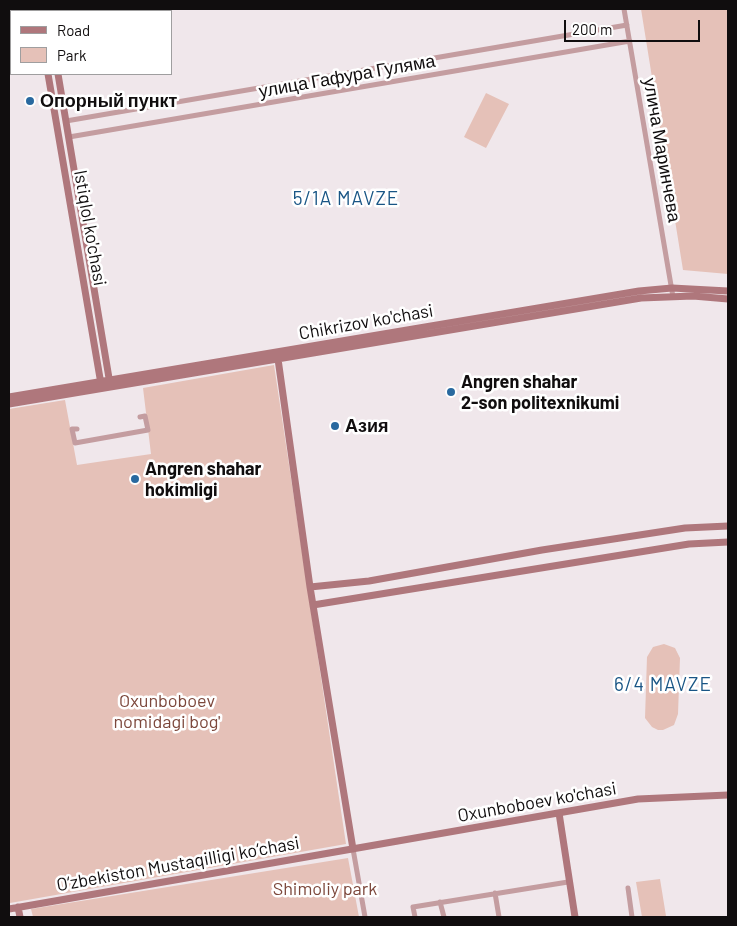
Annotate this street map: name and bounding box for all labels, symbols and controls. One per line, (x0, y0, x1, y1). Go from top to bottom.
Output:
legend (10, 10, 172, 75)
scale bar (567, 10, 703, 42)
text: 200 m (572, 20, 612, 38)
text: Road (57, 21, 90, 39)
text: Park (57, 46, 86, 64)
street label: улица Гафура Гуляма (257, 50, 437, 102)
street label: улича Маринчева (639, 76, 685, 224)
place label: Опорный пункт (40, 90, 177, 112)
marker: Опорный пункт (24, 95, 36, 107)
street label: Istiqlol ko'chasi (69, 168, 111, 288)
district label: 5/1A MAVZE (291, 188, 401, 210)
street label: Chikrizov ko'chasi (297, 300, 435, 344)
place label: Angren shahar 2-son politexnikumi (461, 371, 619, 414)
marker: Angren shahar 2-son politexnikumi (445, 386, 457, 398)
place label: Азия (345, 415, 389, 437)
marker: Азия (329, 420, 341, 432)
place label: Angren shahar hokimligi (145, 458, 261, 500)
marker: Angren shahar hokimligi (129, 473, 141, 485)
district label: 6/4 MAVZE (613, 674, 713, 696)
park label: Oxunboboev nomidagi bog' (114, 690, 220, 732)
street label: Oxunboboev ko'chasi (456, 777, 618, 827)
street label: O‘zbekiston Mustaqilligi ko‘chasi (55, 832, 301, 896)
park label: Shimoliy park (273, 878, 377, 900)

